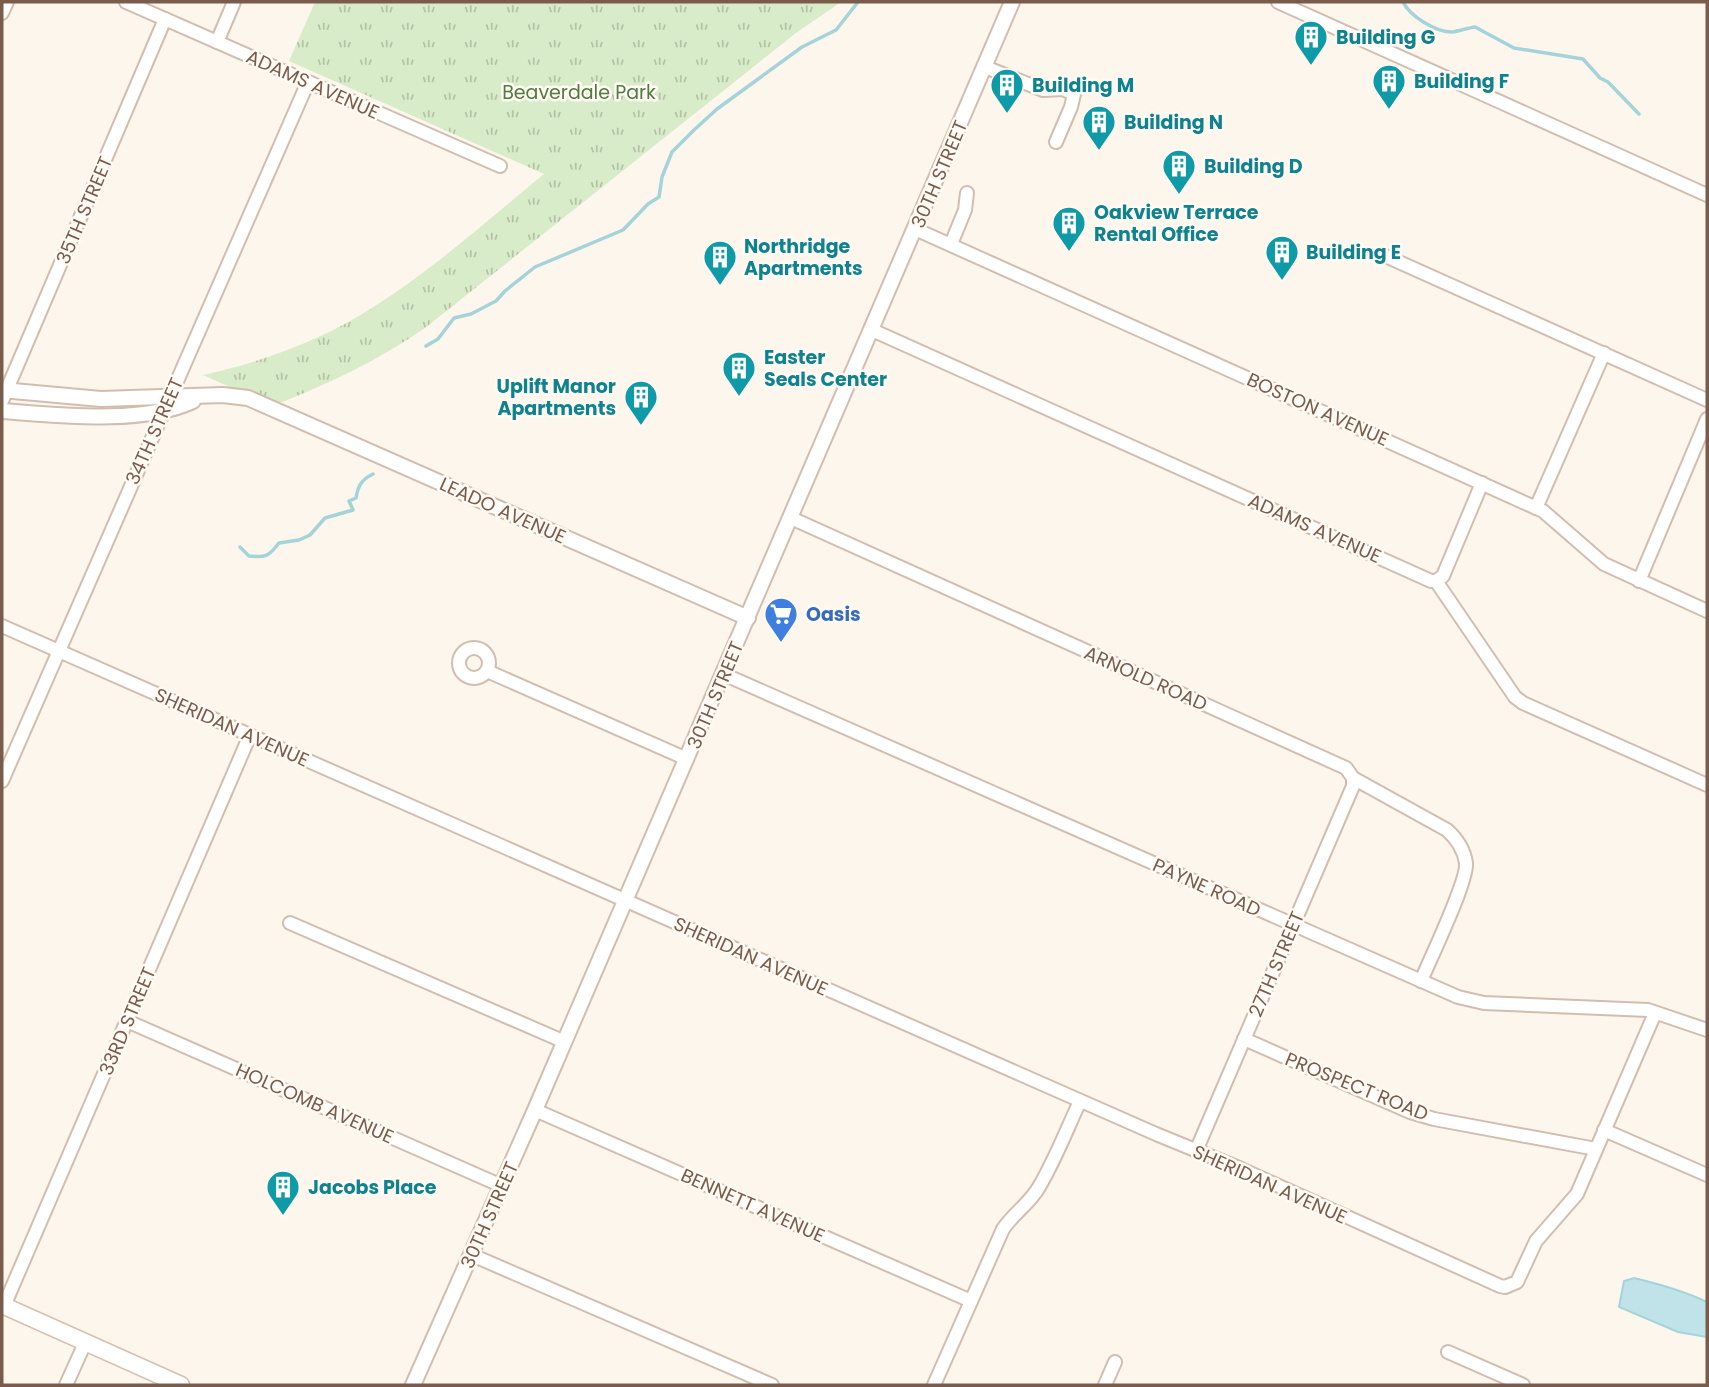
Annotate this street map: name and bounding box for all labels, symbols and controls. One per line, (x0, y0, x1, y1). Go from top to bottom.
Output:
building icon: Building G (1292, 18, 1330, 67)
place label: Building G (1336, 24, 1435, 51)
street label: ADAMS AVENUE (242, 43, 384, 126)
building icon: Building F (1370, 62, 1408, 111)
building icon: Building M (988, 66, 1026, 115)
place label: Building F (1414, 68, 1509, 95)
place label: Building M (1032, 72, 1134, 99)
park label: Beaverdale Park (502, 79, 656, 106)
building icon: Building N (1080, 103, 1118, 152)
place label: Building N (1124, 109, 1223, 136)
street label: 30TH STREET (905, 116, 974, 232)
building icon: Building D (1160, 147, 1198, 196)
street label: 35TH STREET (50, 152, 119, 268)
place label: Building D (1204, 153, 1303, 180)
place label: Oakview Terrace Rental Office (1094, 199, 1259, 248)
building icon: Oakview Terrace Rental Office (1050, 204, 1088, 253)
place label: Northridge Apartments (744, 233, 863, 282)
building icon: Building E (1263, 233, 1301, 282)
building icon: Northridge Apartments (701, 238, 739, 287)
place label: Building E (1306, 239, 1401, 266)
place label: Easter Seals Center (764, 344, 887, 393)
building icon: Easter Seals Center (720, 349, 758, 398)
street label: BOSTON AVENUE (1243, 366, 1393, 453)
street label: 34TH STREET (119, 373, 190, 489)
place label: Uplift Manor Apartments (497, 373, 616, 422)
building icon: Uplift Manor Apartments (622, 378, 660, 427)
street label: LEADO AVENUE (435, 471, 570, 550)
street label: ADAMS AVENUE (1244, 487, 1386, 570)
supermarket icon: Oasis (762, 595, 800, 644)
place label: Oasis (806, 601, 861, 628)
street label: 30TH STREET (681, 637, 750, 753)
street label: ARNOLD ROAD (1080, 639, 1212, 718)
street label: SHERIDAN AVENUE (150, 681, 313, 774)
street label: PAYNE ROAD (1148, 852, 1265, 923)
street label: 27TH STREET (1242, 907, 1311, 1021)
street label: SHERIDAN AVENUE (669, 910, 832, 1003)
street label: 33RD STREET (93, 963, 162, 1079)
street label: PROSPECT ROAD (1281, 1045, 1432, 1127)
street label: HOLCOMB AVENUE (232, 1056, 398, 1150)
street label: SHERIDAN AVENUE (1188, 1138, 1351, 1231)
street label: 30TH STREET (454, 1157, 525, 1273)
street label: BENNETT AVENUE (677, 1162, 829, 1249)
building icon: Jacobs Place (264, 1168, 302, 1217)
place label: Jacobs Place (308, 1174, 437, 1201)

